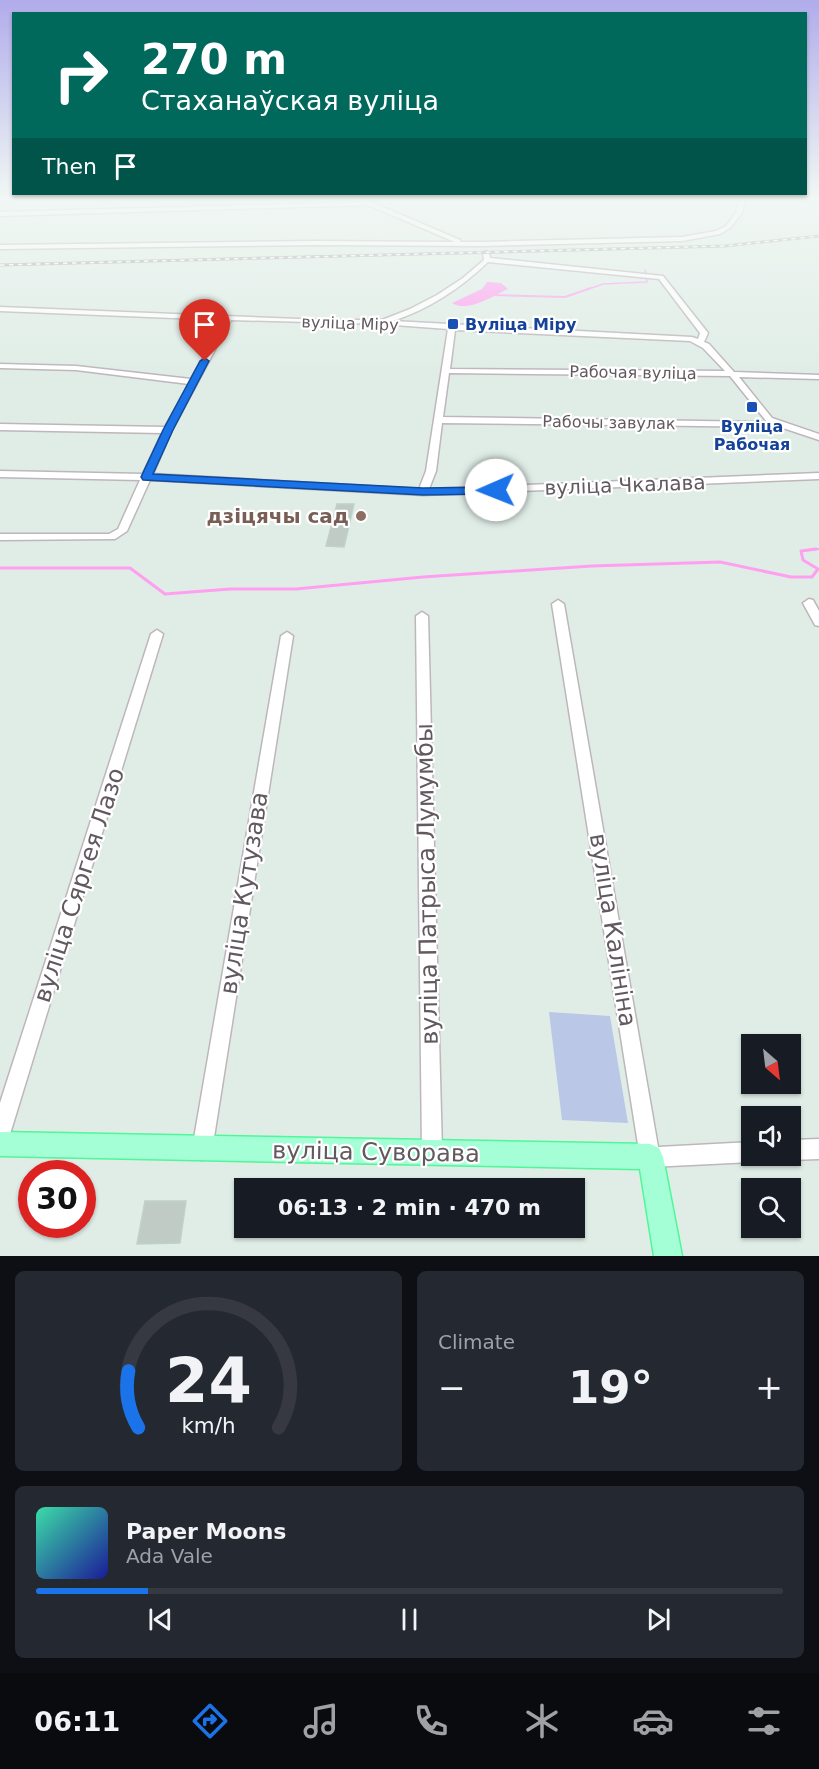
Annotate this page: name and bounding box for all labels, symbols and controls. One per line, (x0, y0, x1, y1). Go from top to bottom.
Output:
text: 270 m (141, 35, 287, 84)
icon: right (42, 36, 120, 114)
text: Стаханаўская вуліца (141, 85, 439, 116)
icon: arrive (109, 150, 142, 183)
text: Then (42, 154, 97, 179)
pin (179, 299, 230, 361)
icon: arrive (188, 308, 221, 341)
street label: вуліца Міру (301, 312, 399, 335)
place label: Вуліца Міру (465, 315, 577, 334)
marker: Вуліца Міру (446, 317, 460, 331)
street label: Рабочая вуліца (569, 362, 697, 383)
marker: Вуліца Рабочая (745, 400, 759, 414)
street label: Рабочы завулак (542, 412, 676, 433)
place label: Вуліца Рабочая (714, 417, 790, 454)
position arrow (464, 458, 528, 522)
street label: вуліца Чкалава (544, 470, 706, 500)
place label: дзіцячы сад (206, 504, 349, 528)
marker: дзіцячы сад (354, 509, 368, 523)
street label: вуліца Патрыса Лумумбы (410, 723, 444, 1045)
street label: вуліца Сяргея Лазо (28, 764, 130, 1006)
street label: вуліца Кутузава (214, 790, 274, 996)
street label: вуліца Калініна (584, 831, 642, 1029)
north arrow (741, 1034, 801, 1094)
map controls (741, 1034, 801, 1238)
button: sound (741, 1106, 801, 1166)
street label: вуліца Суворава (272, 1136, 480, 1168)
speed limit sign: 30 (18, 1160, 96, 1238)
button: search (741, 1178, 801, 1238)
text: 06:13 · 2 min · 470 m (278, 1195, 541, 1220)
text: Climate (438, 1330, 515, 1354)
text: 24 (165, 1344, 252, 1417)
text: 19° (568, 1361, 653, 1414)
text: − (438, 1368, 466, 1407)
text: + (755, 1368, 783, 1407)
text: km/h (181, 1413, 236, 1438)
text: Paper Moons (126, 1519, 286, 1544)
text: Ada Vale (126, 1544, 213, 1568)
icon: previous (144, 1603, 177, 1636)
icon: pause (393, 1603, 426, 1636)
icon: next (642, 1603, 675, 1636)
icon: directions (189, 1700, 231, 1742)
icon: music (300, 1700, 342, 1742)
icon: phone (410, 1700, 452, 1742)
icon: climate (521, 1700, 563, 1742)
icon: car (632, 1700, 674, 1742)
icon: filters (743, 1700, 785, 1742)
text: 06:11 (34, 1706, 120, 1737)

